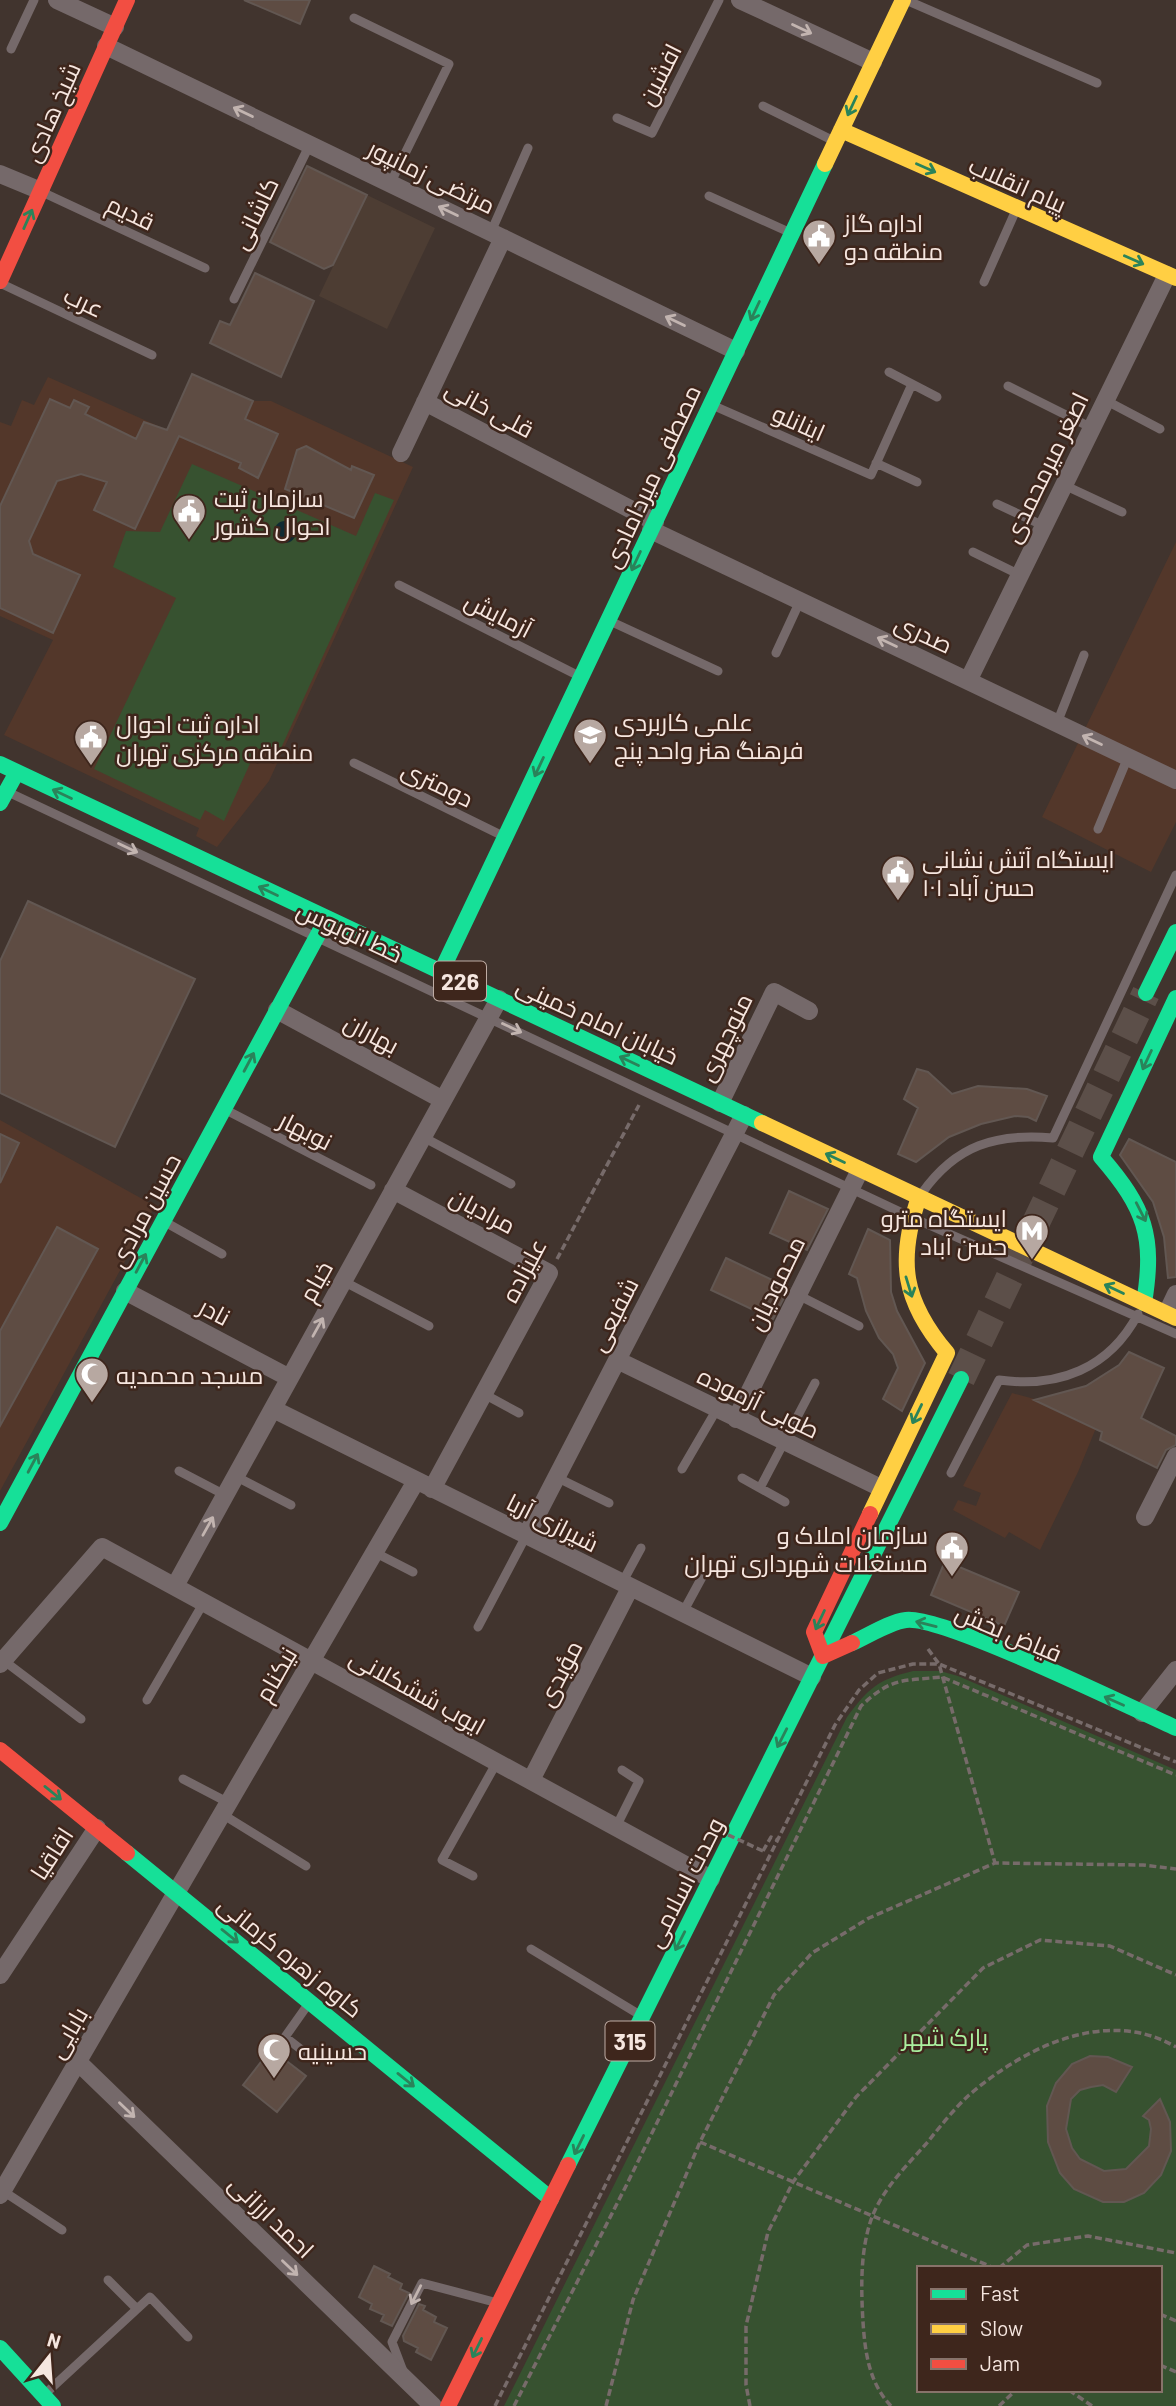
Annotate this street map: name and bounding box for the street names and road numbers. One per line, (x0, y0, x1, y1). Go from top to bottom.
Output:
street label: افشین (631, 38, 688, 110)
street label: شیخ هادی (16, 58, 89, 168)
street label: مرتضی زمانپور (361, 132, 500, 221)
street label: پیام انقلاب (964, 150, 1072, 221)
street label: کاشانی (224, 172, 285, 254)
street label: قدیم (101, 188, 160, 238)
street label: عرب (60, 279, 108, 323)
street label: قلی خانی (440, 373, 539, 444)
street label: مصطفی میردامادی (596, 380, 707, 573)
street label: اصغر میرمحمدی (996, 387, 1095, 547)
street label: اینانلو (768, 398, 830, 446)
street label: آزمایش (460, 585, 538, 644)
street label: صدری (890, 607, 957, 660)
street label: دومتری (397, 753, 478, 814)
street label: خط اتوبوس (292, 894, 407, 969)
road number: 226 (434, 962, 486, 1000)
street label: خیابان امام خمینی (511, 970, 684, 1073)
street label: منوچهری (690, 988, 760, 1087)
street label: بهاران (339, 1007, 404, 1060)
street label: نوبهار (272, 1103, 337, 1157)
street label: حسین مرادی (102, 1148, 187, 1272)
street label: مرادیان (445, 1181, 521, 1240)
street label: محمودیان (740, 1231, 811, 1335)
street label: علیزاده (494, 1233, 552, 1307)
street label: خیام (292, 1255, 341, 1308)
street label: شفیعی (582, 1272, 645, 1356)
street label: نادر (193, 1290, 236, 1331)
street label: طوبی آزموده (693, 1360, 825, 1445)
street label: شیرازی آریا (502, 1487, 604, 1558)
street label: فیاض بخش (951, 1597, 1067, 1668)
street label: مؤیدی (530, 1635, 589, 1711)
street label: نیکنام (248, 1641, 305, 1708)
street label: ایوب ششکلانی (345, 1642, 491, 1741)
street label: وحدت اسلامی (639, 1812, 730, 1952)
street label: اقاقیا (23, 1821, 79, 1885)
street label: کاوه زهره کرمانی (212, 1889, 369, 2024)
street label: بابایی (41, 2001, 94, 2063)
road number: 315 (606, 2022, 654, 2060)
street label: احمد ارزانی (223, 2168, 320, 2264)

